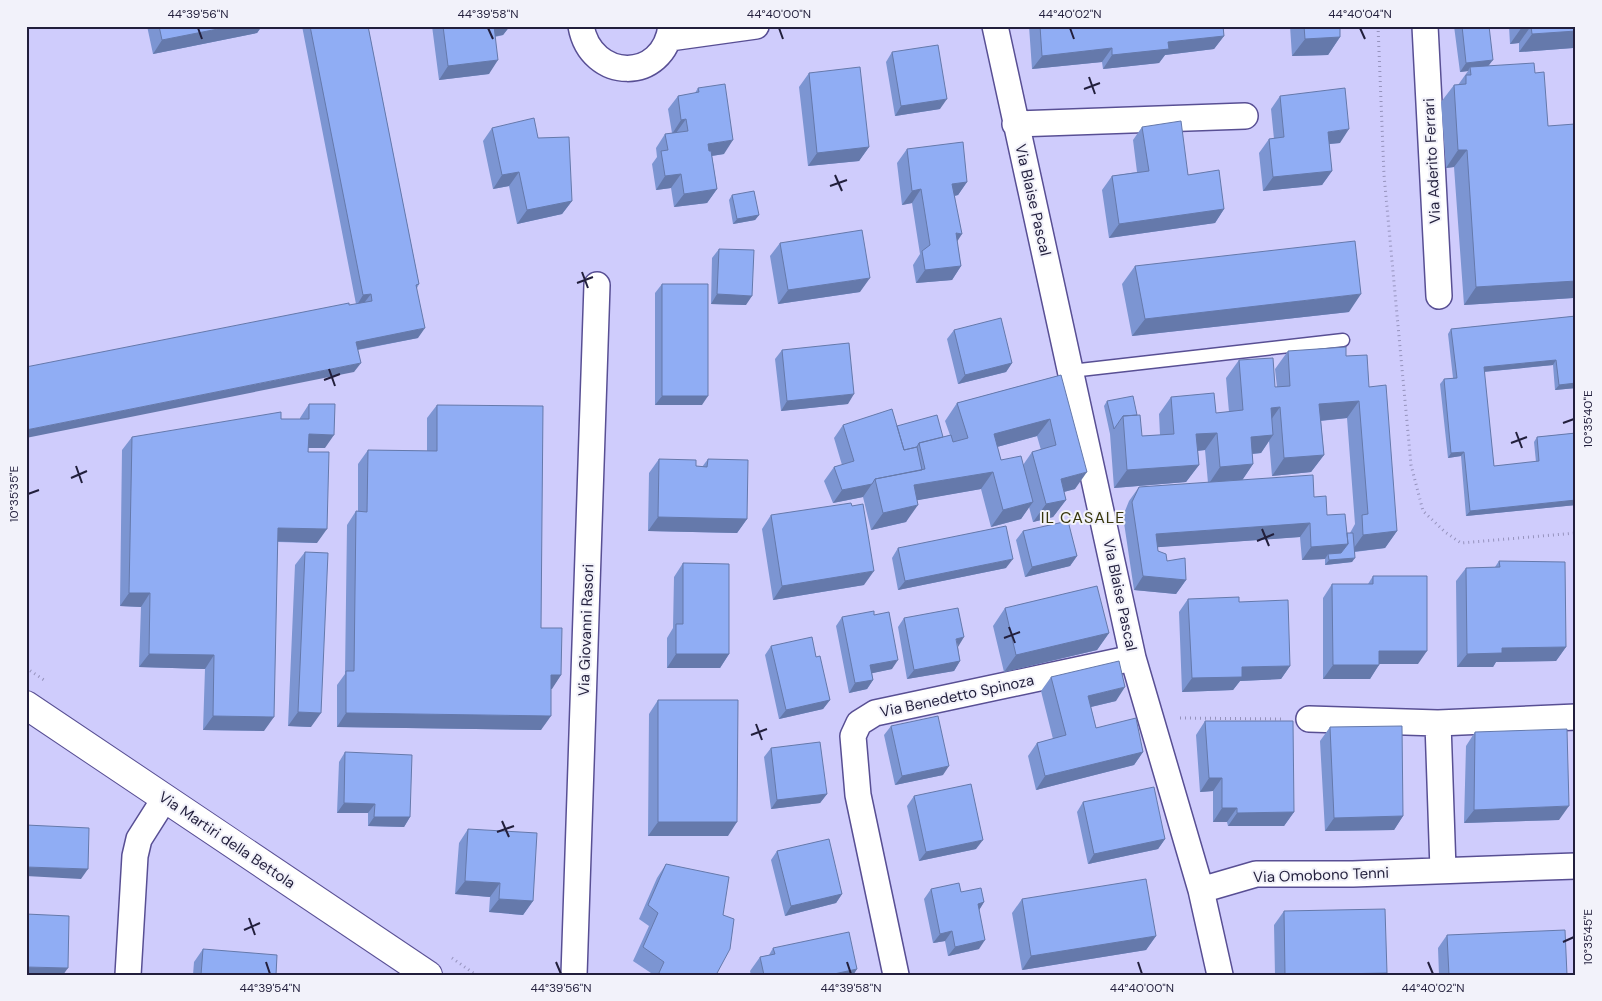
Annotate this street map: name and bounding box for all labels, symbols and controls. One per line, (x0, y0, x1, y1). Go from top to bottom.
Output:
text: 44°39'56"N (167, 6, 229, 22)
text: 44°39'58"N (458, 6, 518, 22)
text: 44°40'00"N (747, 6, 811, 22)
text: 44°40'02"N (1039, 6, 1101, 22)
text: 44°40'04"N (1328, 6, 1392, 22)
street label: Via Aderito Ferrari (1419, 98, 1445, 224)
street label: Via Blaise Pascal (1010, 142, 1056, 258)
text: 10°35'40"E (1580, 390, 1596, 448)
text: 10°35'35"E (6, 465, 22, 522)
district label: IL CASALE (1041, 507, 1125, 528)
street label: Via Blaise Pascal (1098, 537, 1142, 653)
street label: Via Giovanni Rasori (574, 564, 598, 696)
street label: Via Benedetto Spinoza (878, 670, 1036, 722)
street label: Via Martiri della Bettola (155, 787, 299, 893)
street label: Via Omobono Tenni (1253, 863, 1389, 887)
text: 10°35'45"E (1580, 909, 1596, 965)
text: 44°39'54"N (240, 980, 300, 996)
text: 44°39'56"N (530, 980, 592, 996)
text: 44°39'58"N (821, 980, 881, 996)
text: 44°40'00"N (1110, 980, 1174, 996)
text: 44°40'02"N (1402, 980, 1464, 996)

